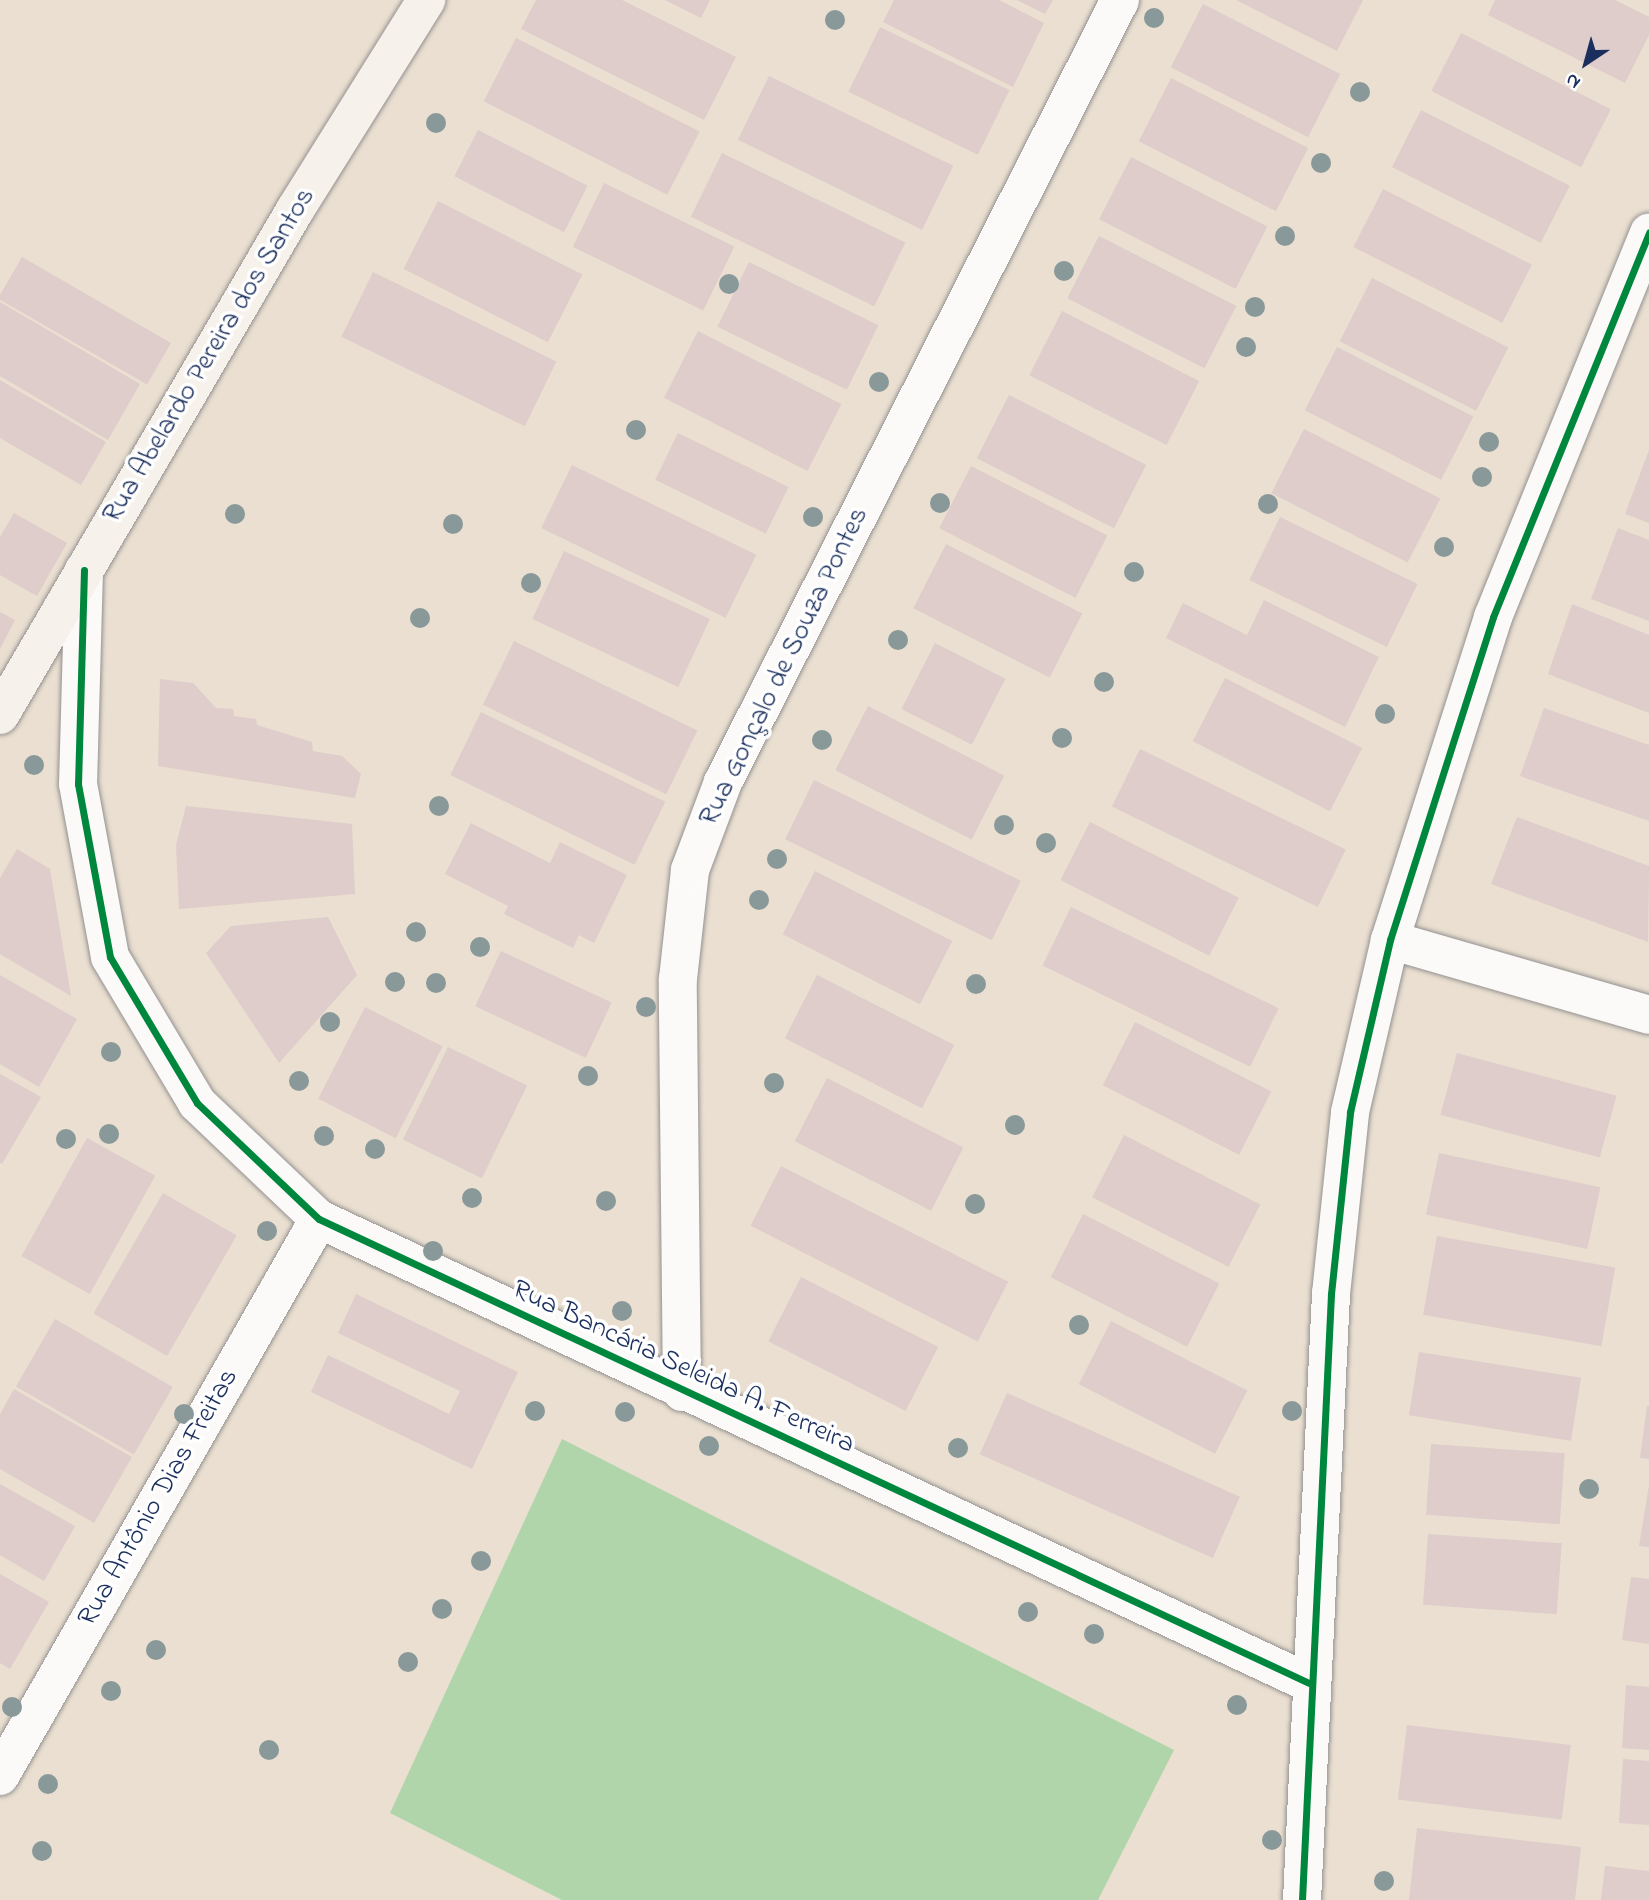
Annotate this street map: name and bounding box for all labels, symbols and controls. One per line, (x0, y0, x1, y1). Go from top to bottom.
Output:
north arrow (1551, 28, 1621, 98)
text: N (1560, 66, 1586, 95)
street label: Rua Abelardo Pereira dos Santos (97, 182, 323, 530)
street label: Rua Gonçalo de Souza Pontes (693, 502, 877, 832)
street label: Rua Bancária Seleida A. Ferreira (507, 1274, 859, 1462)
street label: Rua Antônio Dias Freitas (71, 1363, 247, 1633)

